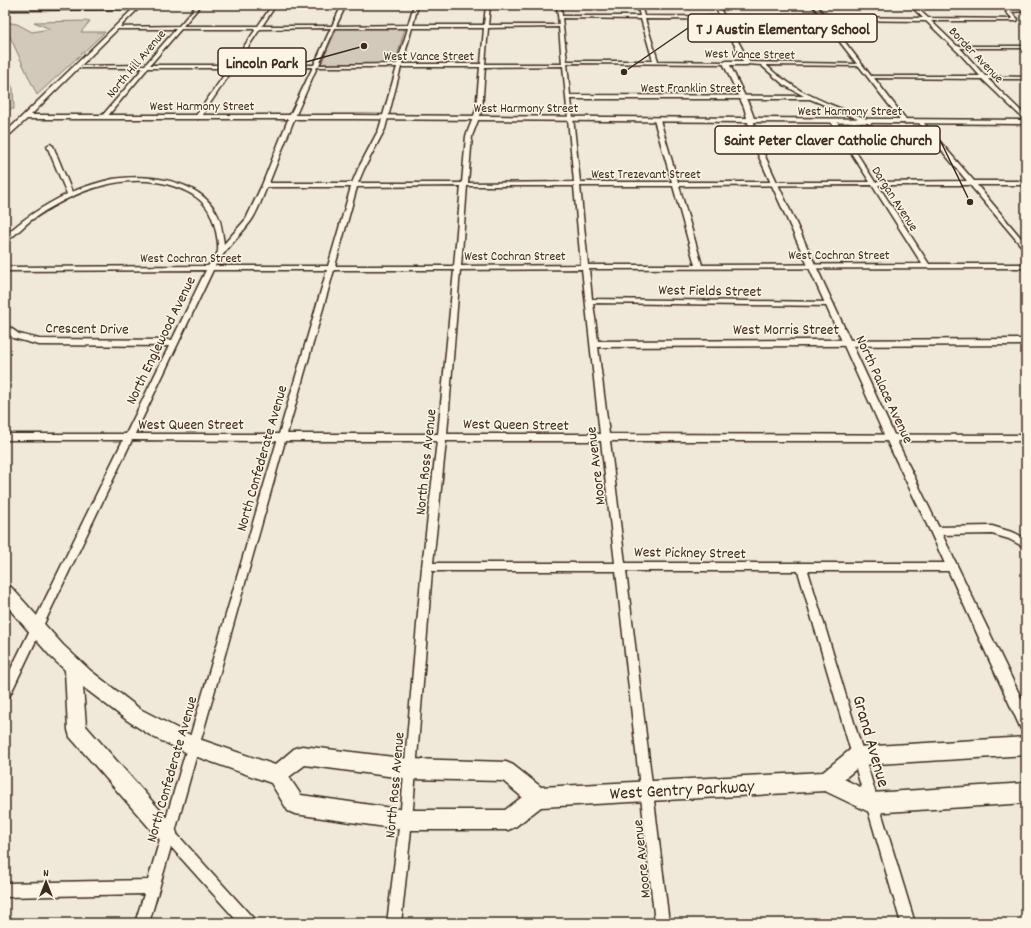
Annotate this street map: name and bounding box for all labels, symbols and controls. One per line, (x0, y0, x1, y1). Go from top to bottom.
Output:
callout: T J Austin Elementary School (688, 14, 877, 42)
text: T J Austin Elementary School (696, 19, 870, 42)
street label: Border Avenue (943, 23, 1007, 88)
street label: North Hill Avenue (102, 26, 172, 103)
street label: West Vance Street (705, 45, 795, 66)
callout: Lincoln Park (218, 48, 306, 76)
street label: West Vance Street (384, 48, 474, 67)
text: Lincoln Park (226, 53, 299, 76)
street label: West Franklin Street (641, 80, 741, 99)
street label: West Harmony Street (150, 98, 254, 117)
street label: West Harmony Street (474, 100, 578, 119)
street label: West Harmony Street (798, 103, 902, 122)
callout: Saint Peter Claver Catholic Church (715, 126, 940, 154)
text: Saint Peter Claver Catholic Church (724, 130, 932, 153)
street label: Dargan Avenue (866, 163, 922, 236)
street label: West Trezevant Street (591, 166, 701, 185)
street label: West Cochran Street (788, 247, 890, 266)
street label: West Cochran Street (464, 248, 566, 267)
street label: West Cochran Street (140, 250, 242, 269)
street label: North Englewood Avenue (121, 273, 203, 409)
street label: West Fields Street (658, 280, 762, 304)
street label: Crescent Drive (45, 318, 129, 342)
street label: West Morris Street (733, 320, 839, 342)
street label: North Palace Avenue (848, 332, 918, 448)
street label: North Confederate Avenue (232, 382, 294, 534)
street label: North Ross Avenue (410, 408, 444, 516)
street label: West Queen Street (463, 414, 569, 438)
street label: West Queen Street (138, 415, 244, 437)
street label: Moore Avenue (581, 425, 613, 506)
street label: West Pickney Street (634, 542, 746, 566)
street label: North Confederate Avenue (142, 693, 204, 845)
street label: Grand Avenue (845, 693, 895, 791)
street label: North Ross Avenue (380, 731, 412, 839)
street label: West Gentry Parkway (609, 775, 756, 808)
street label: Moore Avenue (628, 818, 658, 899)
north arrow (26, 862, 66, 902)
text: N (43, 866, 49, 882)

